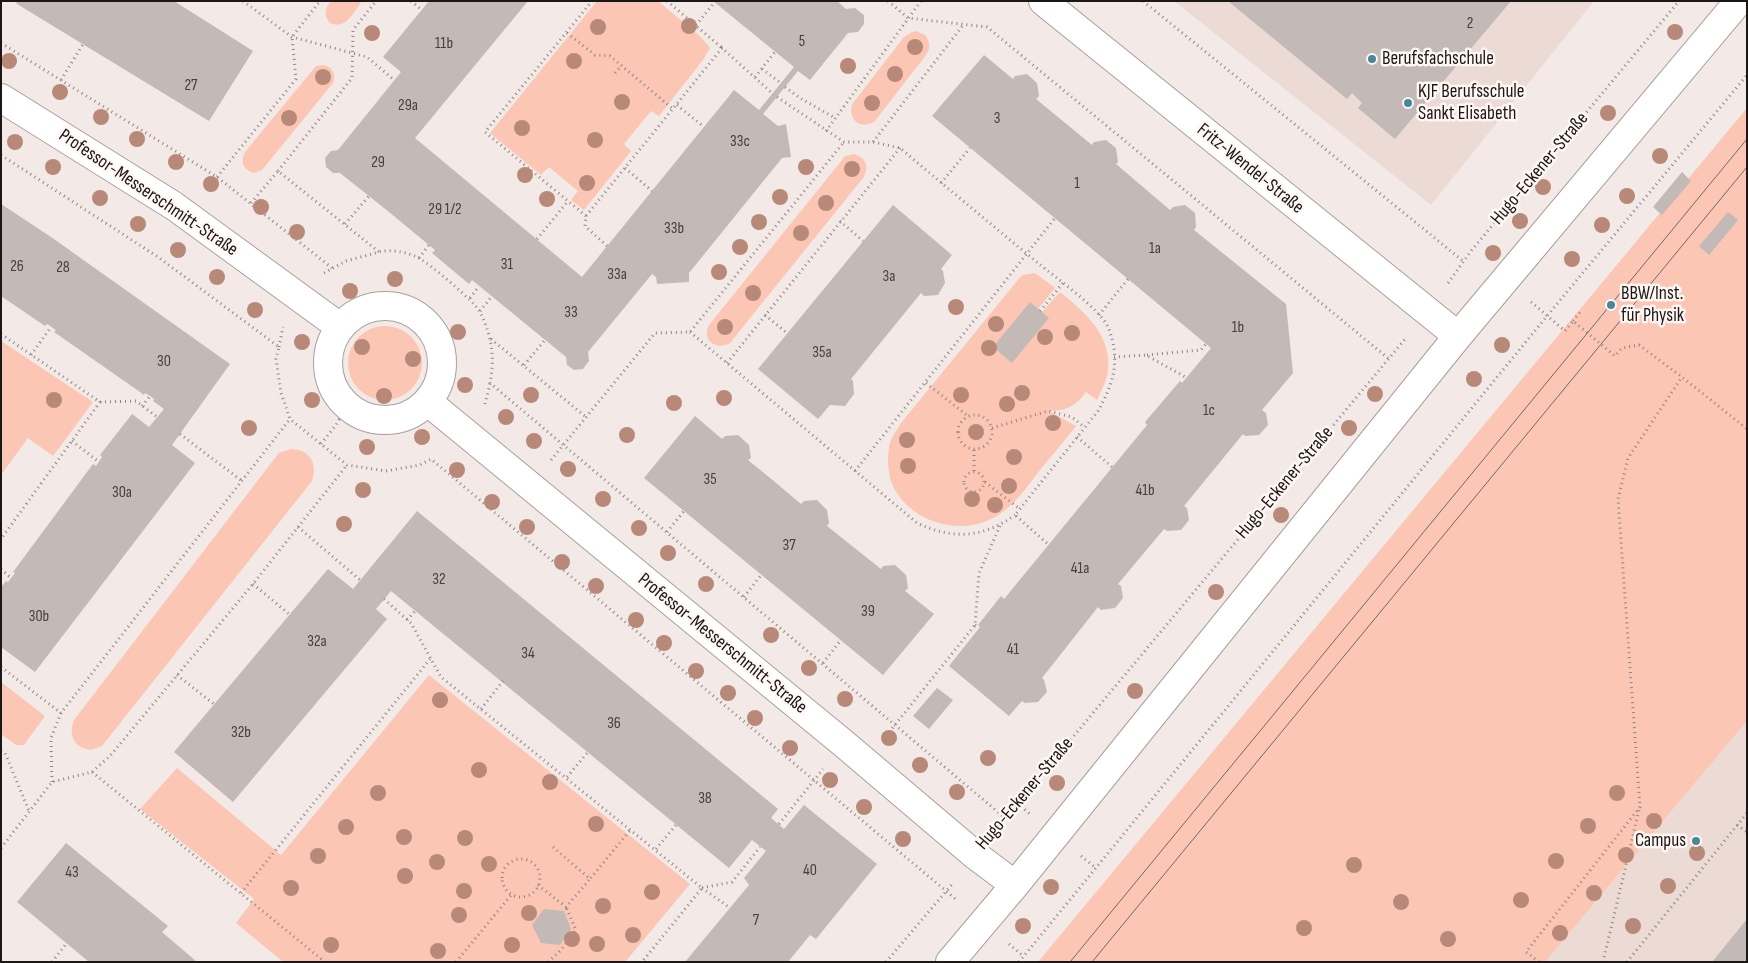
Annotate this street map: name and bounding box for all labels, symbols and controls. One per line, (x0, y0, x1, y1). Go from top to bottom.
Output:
house number: 2 (1467, 14, 1473, 34)
house number: 5 (799, 32, 805, 52)
house number: 11b (435, 34, 453, 54)
place label: Berufsfachschule (1382, 48, 1494, 70)
marker: Berufsfachschule (1366, 53, 1378, 65)
house number: 27 (184, 76, 198, 96)
place label: KJF Berufsschule Sankt Elisabeth (1418, 81, 1524, 125)
house number: 29a (398, 96, 418, 116)
marker: KJF Berufsschule Sankt Elisabeth (1402, 97, 1414, 109)
street label: Hugo-Eckener-Straße (1486, 108, 1594, 230)
house number: 3 (994, 109, 1000, 129)
street label: Fritz-Wendel-Straße (1192, 119, 1308, 219)
street label: Professor-Messerschmitt-Straße (54, 124, 242, 262)
house number: 33c (730, 132, 750, 152)
house number: 29 (371, 153, 385, 173)
house number: 1 (1074, 174, 1080, 194)
house number: 29 1/2 (428, 200, 462, 220)
house number: 33b (664, 219, 684, 239)
house number: 1a (1149, 239, 1161, 259)
house number: 31 (501, 255, 513, 275)
house number: 26 (10, 257, 24, 277)
house number: 28 (56, 258, 70, 278)
house number: 33a (607, 265, 627, 285)
house number: 3a (883, 267, 895, 287)
place label: BBW/Inst. für Physik (1621, 283, 1684, 327)
marker: BBW/Inst. für Physik (1605, 299, 1617, 311)
house number: 33 (564, 303, 578, 323)
house number: 1b (1232, 318, 1244, 338)
house number: 35a (812, 343, 832, 363)
house number: 30 (157, 352, 171, 372)
house number: 1c (1203, 401, 1215, 421)
street label: Hugo-Eckener-Straße (1231, 422, 1339, 544)
house number: 35 (703, 470, 717, 490)
house number: 41b (1135, 481, 1155, 501)
house number: 30a (112, 483, 132, 503)
house number: 37 (782, 536, 796, 556)
house number: 41a (1071, 559, 1089, 579)
street label: Professor-Messerschmitt-Straße (633, 569, 811, 719)
house number: 32 (432, 570, 446, 590)
house number: 39 (861, 602, 875, 622)
house number: 30b (29, 607, 49, 627)
house number: 32a (307, 632, 327, 652)
house number: 41 (1007, 640, 1019, 660)
house number: 34 (521, 644, 535, 664)
house number: 36 (607, 714, 621, 734)
house number: 32b (231, 723, 251, 743)
street label: Hugo-Eckener-Straße (971, 733, 1079, 855)
house number: 38 (698, 789, 712, 809)
place label: Campus (1635, 830, 1686, 852)
marker: Campus (1690, 835, 1702, 847)
house number: 40 (803, 861, 817, 881)
house number: 43 (65, 863, 79, 883)
house number: 7 (753, 911, 759, 931)

